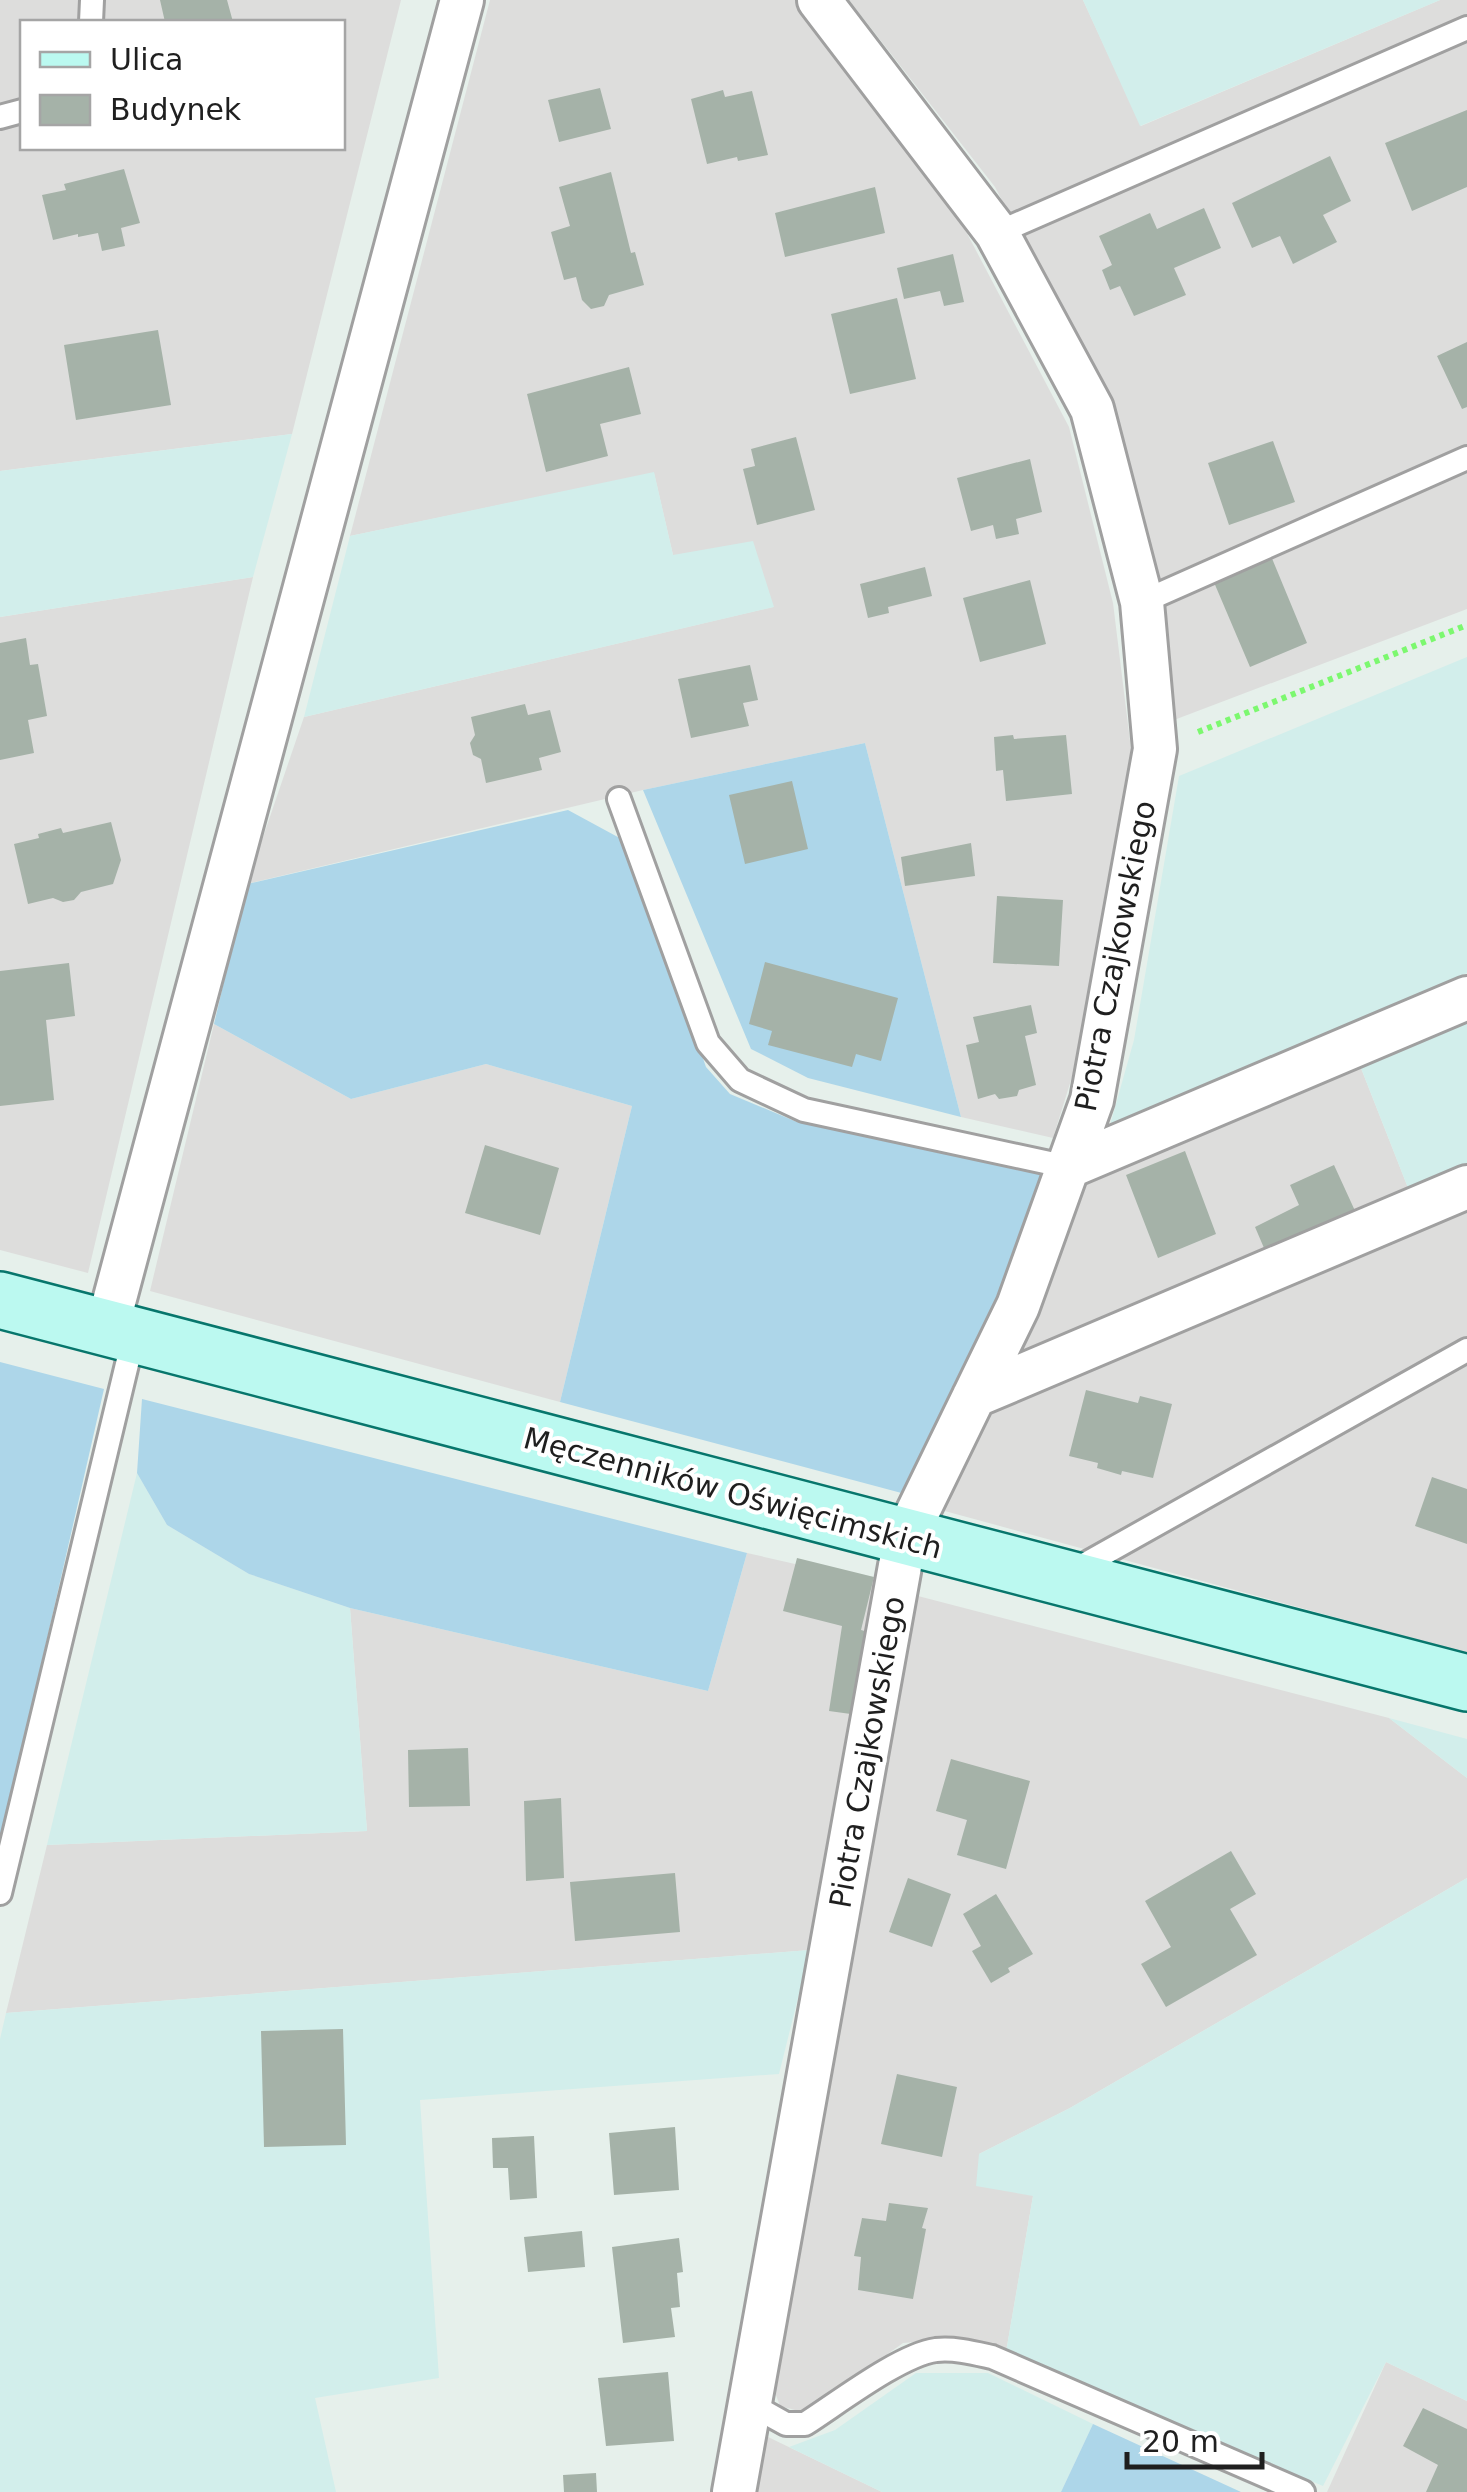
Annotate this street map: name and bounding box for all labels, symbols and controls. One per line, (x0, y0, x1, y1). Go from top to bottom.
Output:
legend (20, 20, 345, 150)
text: Ulica (110, 42, 184, 77)
text: Budynek (110, 92, 242, 127)
street label: Piotra Czajkowskiego (1068, 798, 1162, 1114)
street label: Męczenników Oświęcimskich (520, 1420, 946, 1566)
street label: Piotra Czajkowskiego (822, 1593, 912, 1911)
scale bar (1127, 2407, 1262, 2469)
text: 20 m (1142, 2424, 1219, 2459)

